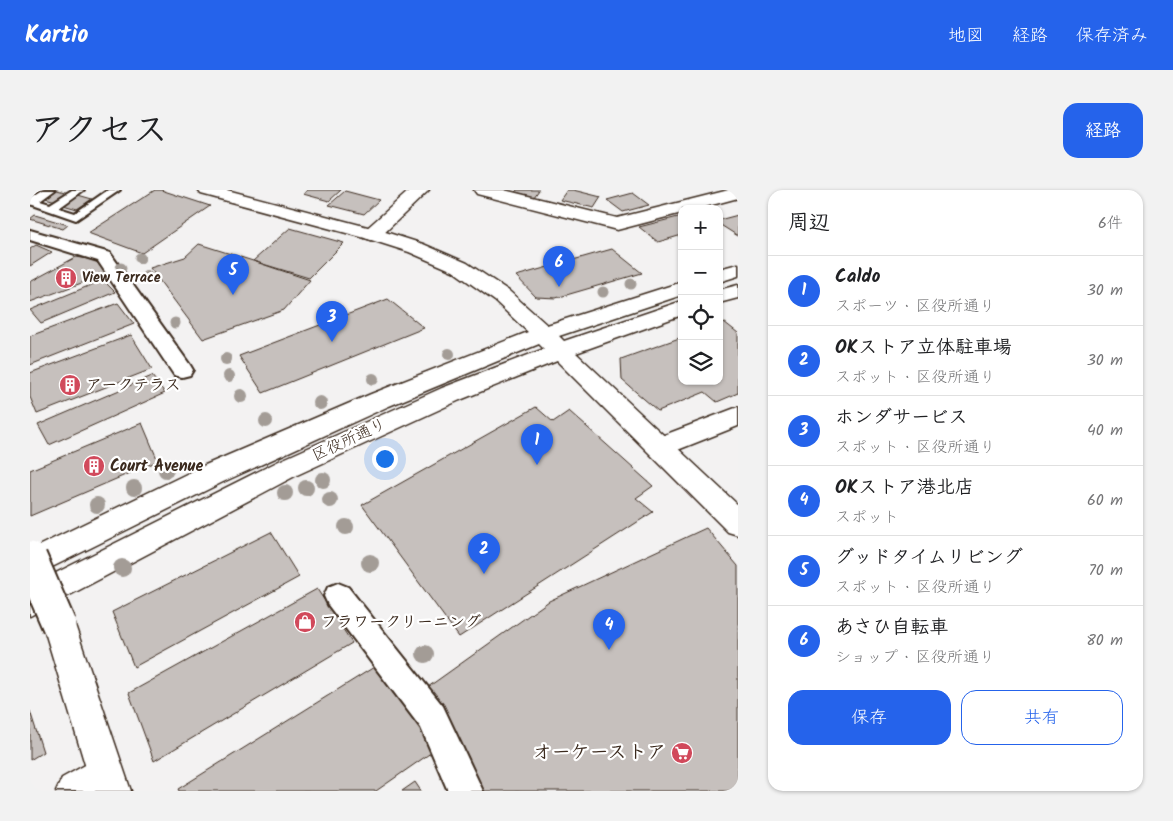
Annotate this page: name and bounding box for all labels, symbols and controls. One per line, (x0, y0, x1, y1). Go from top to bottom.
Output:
text: Kartio (25, 16, 88, 55)
text: 地図 (948, 22, 984, 51)
text: 経路 (1012, 22, 1048, 51)
text: 保存済み (1076, 22, 1148, 51)
button: 経路 (1063, 103, 1143, 158)
text: アクセス (30, 104, 168, 160)
map controls (678, 205, 723, 385)
button: + (678, 205, 723, 250)
text: 周辺 (788, 207, 830, 240)
text: 6件 (1098, 211, 1123, 236)
pin: 6 (543, 246, 575, 287)
button: − (678, 250, 723, 295)
pin: 5 (217, 254, 249, 295)
text: Caldo (835, 262, 880, 292)
building icon: View Terrace (54, 266, 78, 290)
place label: View Terrace (82, 267, 161, 289)
text: 1 (802, 278, 806, 303)
text: 30 m (1087, 278, 1123, 303)
text: スポーツ · 区役所通り (835, 294, 995, 319)
button: locate (678, 295, 723, 340)
pin: 3 (316, 301, 348, 342)
text: OKストア立体駐車場 (835, 333, 1012, 363)
button: layers (678, 340, 723, 385)
text: 2 (799, 348, 809, 373)
text: 30 m (1087, 348, 1123, 373)
text: スポット · 区役所通り (835, 365, 996, 390)
building icon: アークテラス (58, 373, 82, 397)
place label: アークテラス (86, 373, 181, 398)
text: ホンダサービス (835, 403, 968, 433)
street label: 区役所通り (307, 412, 391, 468)
text: 3 (800, 418, 808, 443)
text: 40 m (1087, 418, 1123, 443)
pin: 1 (521, 424, 553, 465)
text: スポット · 区役所通り (835, 435, 996, 460)
your location (372, 446, 398, 472)
building icon: Court Avenue (82, 454, 106, 478)
place label: Court Avenue (110, 454, 203, 479)
text: OKストア港北店 (835, 473, 974, 503)
text: 4 (800, 488, 808, 513)
text: 60 m (1087, 488, 1123, 513)
text: スポット (835, 505, 899, 530)
pin: 2 (468, 533, 500, 574)
text: グッドタイムリビング (835, 543, 1023, 573)
text: 5 (800, 558, 808, 583)
text: 70 m (1088, 558, 1123, 583)
text: スポット · 区役所通り (835, 575, 996, 600)
pin: 4 (593, 609, 625, 650)
shop icon: フラワークリーニング (293, 610, 317, 634)
place label: フラワークリーニング (321, 610, 481, 635)
text: あさひ自転車 (835, 613, 948, 643)
text: 6 (800, 628, 808, 653)
text: 80 m (1086, 628, 1123, 653)
text: ショップ · 区役所通り (835, 645, 995, 670)
button: 保存 (788, 690, 951, 745)
button: 共有 (961, 690, 1123, 745)
place label: オーケーストア (533, 738, 666, 768)
supermarket icon: オーケーストア (670, 741, 694, 765)

